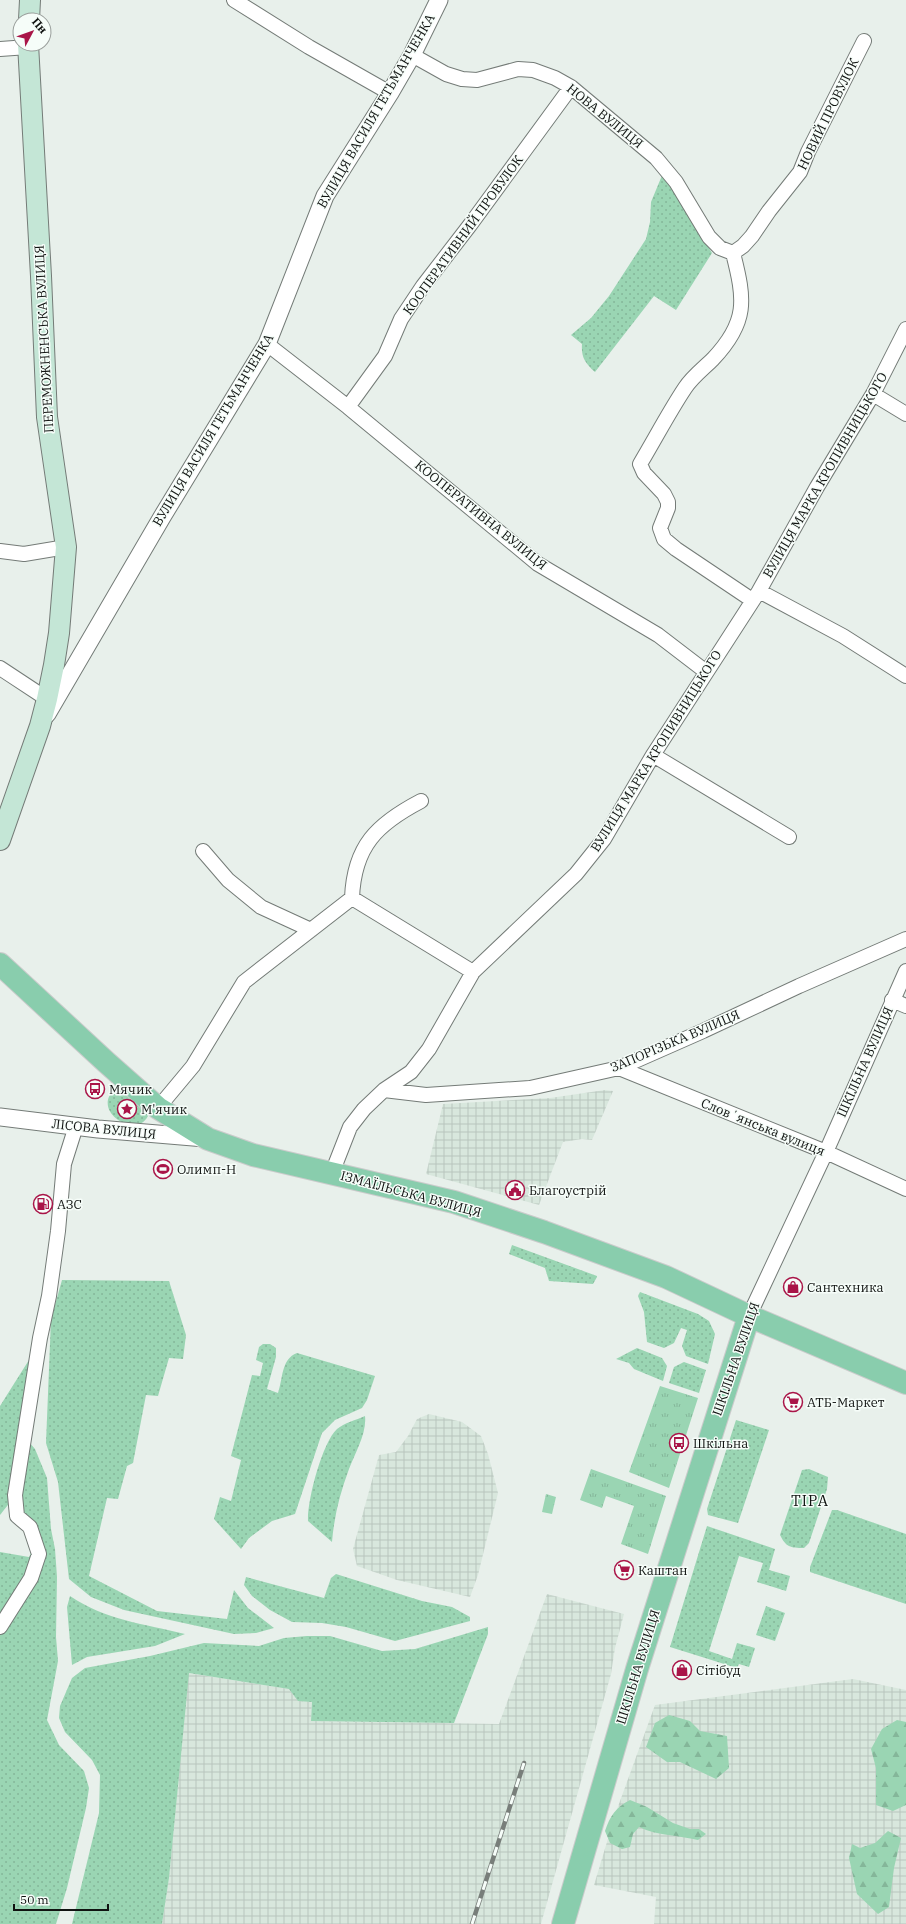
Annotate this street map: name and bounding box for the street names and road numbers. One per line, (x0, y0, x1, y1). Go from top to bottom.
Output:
street label: ВУЛИЦЯ ВАСИЛЯ ГЕТЬМАНЧЕНКА (313, 11, 439, 211)
street label: НОВИЙ ПРОВУЛОК (794, 55, 862, 173)
street label: НОВА ВУЛИЦЯ (563, 80, 647, 152)
street label: КООПЕРАТИВНИЙ ПРОВУЛОК (399, 152, 527, 318)
street label: ПЕРЕМОЖНЕНСЬКА ВУЛИЦЯ (31, 245, 57, 433)
street label: ВУЛИЦЯ ВАСИЛЯ ГЕТЬМАНЧЕНКА (149, 331, 277, 529)
street label: ВУЛИЦЯ МАРКА КРОПИВНИЦЬКОГО (759, 369, 891, 581)
street label: КООПЕРАТИВНА ВУЛИЦЯ (412, 457, 550, 573)
street label: ВУЛИЦЯ МАРКА КРОПИВНИЦЬКОГО (587, 647, 725, 855)
street label: ШКІЛЬНА ВУЛИЦЯ (833, 1004, 897, 1120)
street label: ЗАПОРІЗЬКА ВУЛИЦЯ (608, 1006, 742, 1076)
street label: Словʼянська вулиця (698, 1094, 828, 1160)
street label: ЛІСОВА ВУЛИЦЯ (51, 1115, 157, 1143)
street label: ІЗМАЇЛЬСЬКА ВУЛИЦЯ (339, 1167, 483, 1221)
street label: ШКІЛЬНА ВУЛИЦЯ (709, 1300, 763, 1418)
street label: ШКІЛЬНА ВУЛИЦЯ (612, 1607, 664, 1727)

